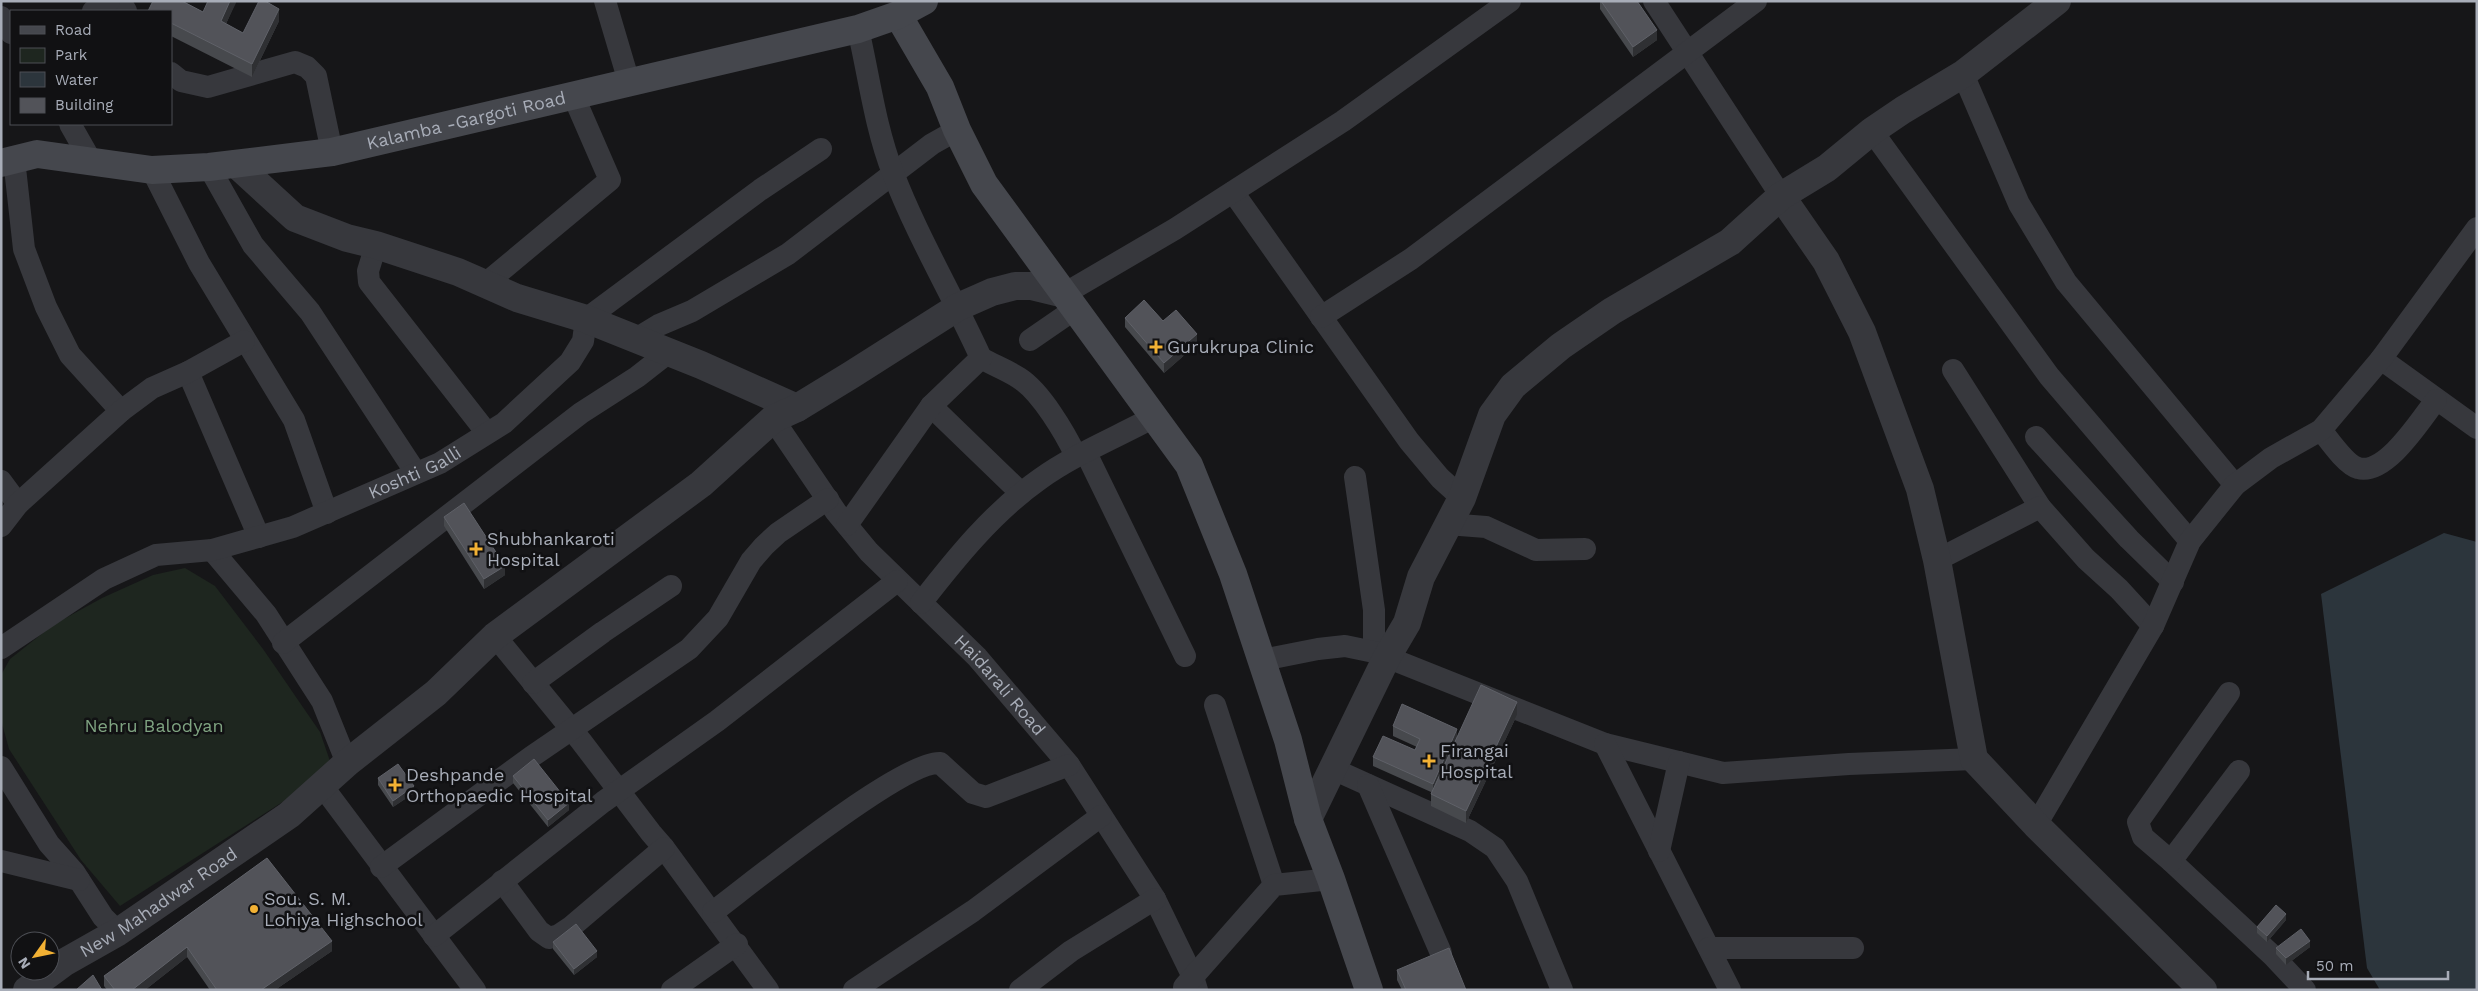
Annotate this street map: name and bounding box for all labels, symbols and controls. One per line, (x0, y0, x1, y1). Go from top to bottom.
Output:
legend (10, 10, 172, 125)
text: Road (55, 21, 92, 39)
text: Park (55, 46, 88, 64)
text: Water (55, 71, 98, 89)
street label: Kalamba -Gargoti Road (364, 87, 568, 154)
text: Building (55, 96, 113, 114)
place label: Gurukrupa Clinic (1167, 336, 1314, 357)
marker: Gurukrupa Clinic (1149, 340, 1163, 354)
street label: Koshti Galli (365, 441, 465, 503)
place label: Shubhankaroti Hospital (487, 528, 615, 570)
marker: Shubhankaroti Hospital (469, 542, 483, 556)
street label: Haidarali Road (950, 630, 1050, 740)
park label: Nehru Balodyan (84, 715, 224, 736)
place label: Firangai Hospital (1440, 740, 1513, 782)
marker: Firangai Hospital (1422, 754, 1436, 768)
place label: Deshpande Orthopaedic Hospital (406, 764, 593, 806)
marker: Deshpande Orthopaedic Hospital (388, 778, 402, 792)
street label: New Mahadwar Road (76, 843, 241, 962)
place label: Sou. S. M. Lohiya Highschool (264, 888, 423, 930)
marker: Sou. S. M. Lohiya Highschool (248, 903, 260, 915)
north arrow (10, 931, 60, 981)
scale bar (2308, 948, 2448, 980)
text: N (15, 954, 34, 972)
text: 50 m (2316, 957, 2353, 975)

